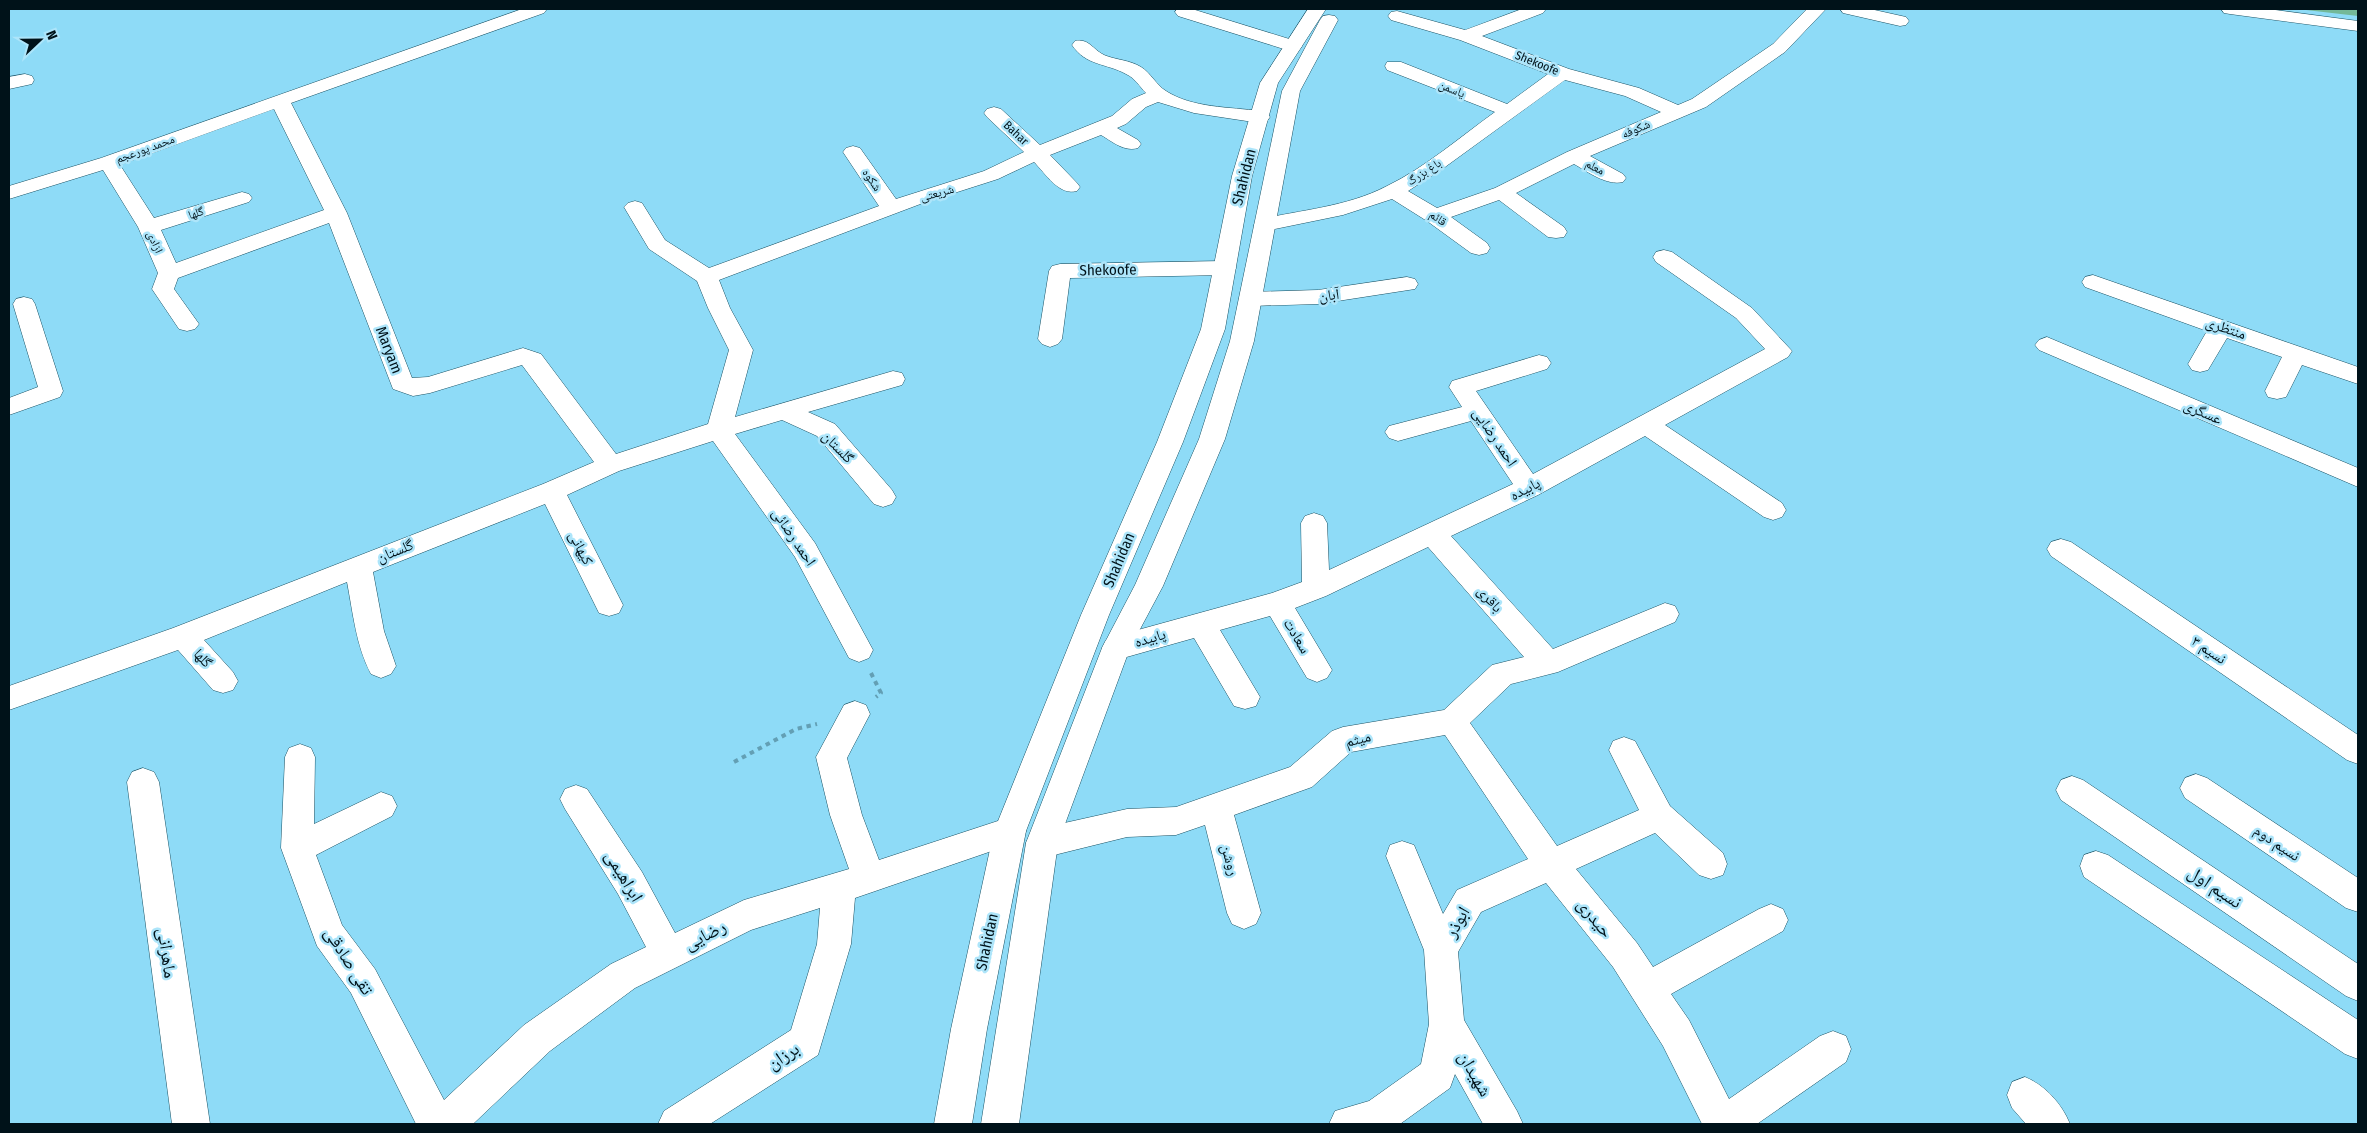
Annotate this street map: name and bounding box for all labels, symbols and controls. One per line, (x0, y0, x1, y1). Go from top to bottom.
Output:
north arrow (15, 15, 65, 65)
text: N (42, 28, 61, 42)
street label: Shekoofe (1513, 48, 1561, 78)
street label: یاسمن (1437, 77, 1467, 101)
street label: شکوفه (1620, 117, 1652, 141)
street label: Bahar (1001, 118, 1032, 149)
street label: محمد پورعجم (114, 132, 177, 167)
street label: Shahidan (1228, 147, 1260, 207)
street label: باغ بزرگ (1404, 156, 1444, 189)
street label: معلم (1583, 156, 1607, 179)
street label: شکوه (860, 166, 885, 194)
street label: شریعتی (919, 182, 956, 204)
street label: گلها (186, 204, 206, 222)
street label: قائم (1426, 207, 1449, 230)
street label: ازادی (144, 229, 166, 255)
street label: Shekoofe (1079, 261, 1137, 279)
street label: آبان (1318, 285, 1341, 306)
street label: منتظری (2203, 313, 2249, 344)
street label: Maryam (372, 324, 406, 376)
street label: عسگری (2181, 396, 2225, 429)
street label: احمد رضایی (1468, 404, 1521, 470)
street label: گلستان (818, 427, 858, 468)
street label: پابیده (1507, 474, 1543, 504)
street label: احمد رضائی (767, 505, 820, 570)
street label: کیهانی (564, 528, 597, 568)
street label: Shahidan (1099, 530, 1139, 590)
street label: گلستان (374, 535, 417, 567)
street label: باقری (1473, 582, 1507, 617)
street label: سعادت (1280, 615, 1314, 657)
street label: پابیده (1132, 625, 1168, 651)
street label: نسیم ۳ (2188, 632, 2230, 669)
street label: گلها (190, 645, 216, 671)
street label: میثم (1343, 727, 1373, 752)
street label: نسیم دوم (2250, 821, 2303, 866)
street label: روشن (1216, 842, 1243, 878)
street label: ابراهیمی (600, 846, 648, 906)
street label: نسیم اول (2183, 861, 2246, 914)
street label: حیدری (1572, 894, 1618, 942)
street label: ابوذر (1439, 903, 1475, 942)
street label: Shahidan (972, 912, 1002, 972)
street label: رضایی (680, 915, 730, 955)
street label: تقی صادقی (320, 923, 378, 999)
street label: ماهرانی (153, 926, 181, 980)
street label: برزان (763, 1037, 803, 1074)
street label: شهیدان (1453, 1047, 1497, 1101)

